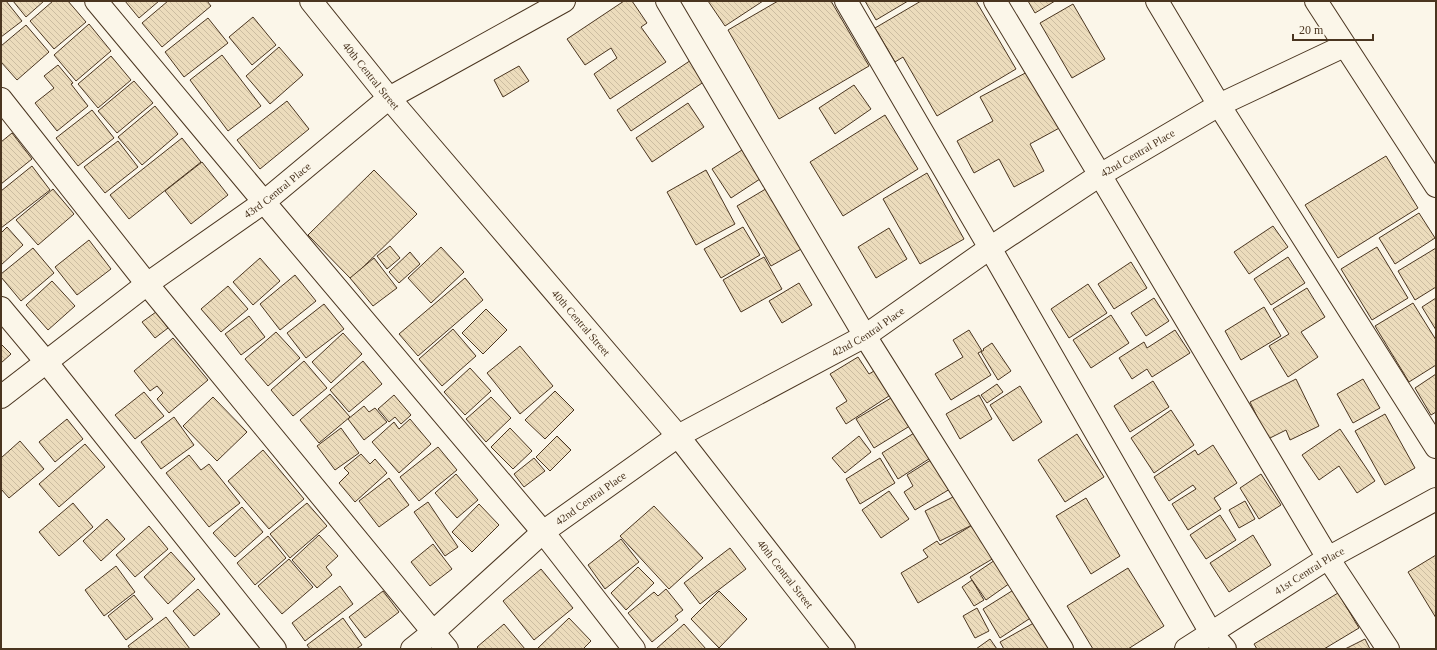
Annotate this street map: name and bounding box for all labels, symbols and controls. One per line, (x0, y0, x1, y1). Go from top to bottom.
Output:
scale bar (1293, 16, 1373, 42)
text: 20 m (1299, 23, 1324, 37)
street label: 40th Central Street (340, 40, 402, 112)
street label: 42nd Central Place (1099, 126, 1177, 179)
street label: 43rd Central Place (241, 160, 313, 220)
street label: 40th Central Street (549, 287, 613, 358)
street label: 42nd Central Place (829, 304, 907, 359)
street label: 42nd Central Place (553, 469, 628, 527)
street label: 40th Central Street (755, 537, 816, 610)
street label: 41st Central Place (1272, 544, 1346, 597)

